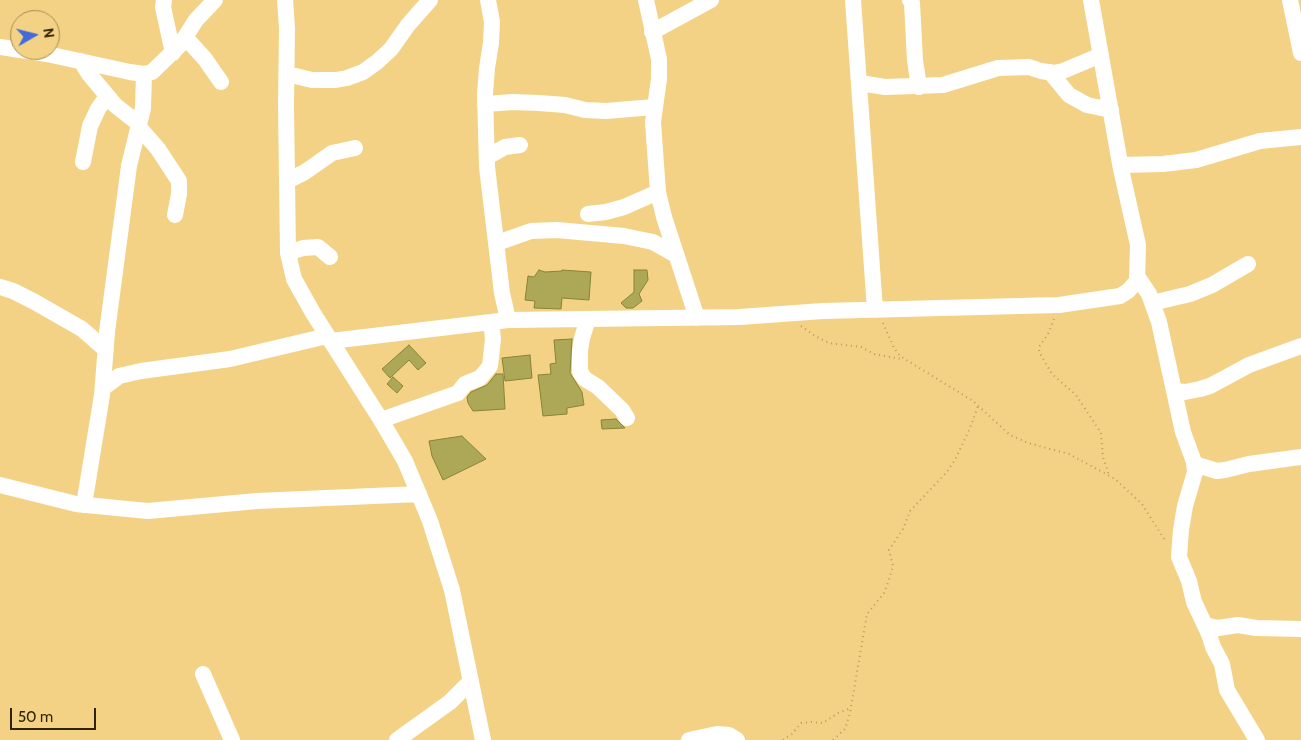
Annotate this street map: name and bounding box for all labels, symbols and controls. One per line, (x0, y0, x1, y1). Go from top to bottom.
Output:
north arrow (10, 10, 60, 60)
text: N (39, 27, 58, 39)
scale bar (12, 698, 99, 730)
text: 50 m (18, 708, 53, 726)

